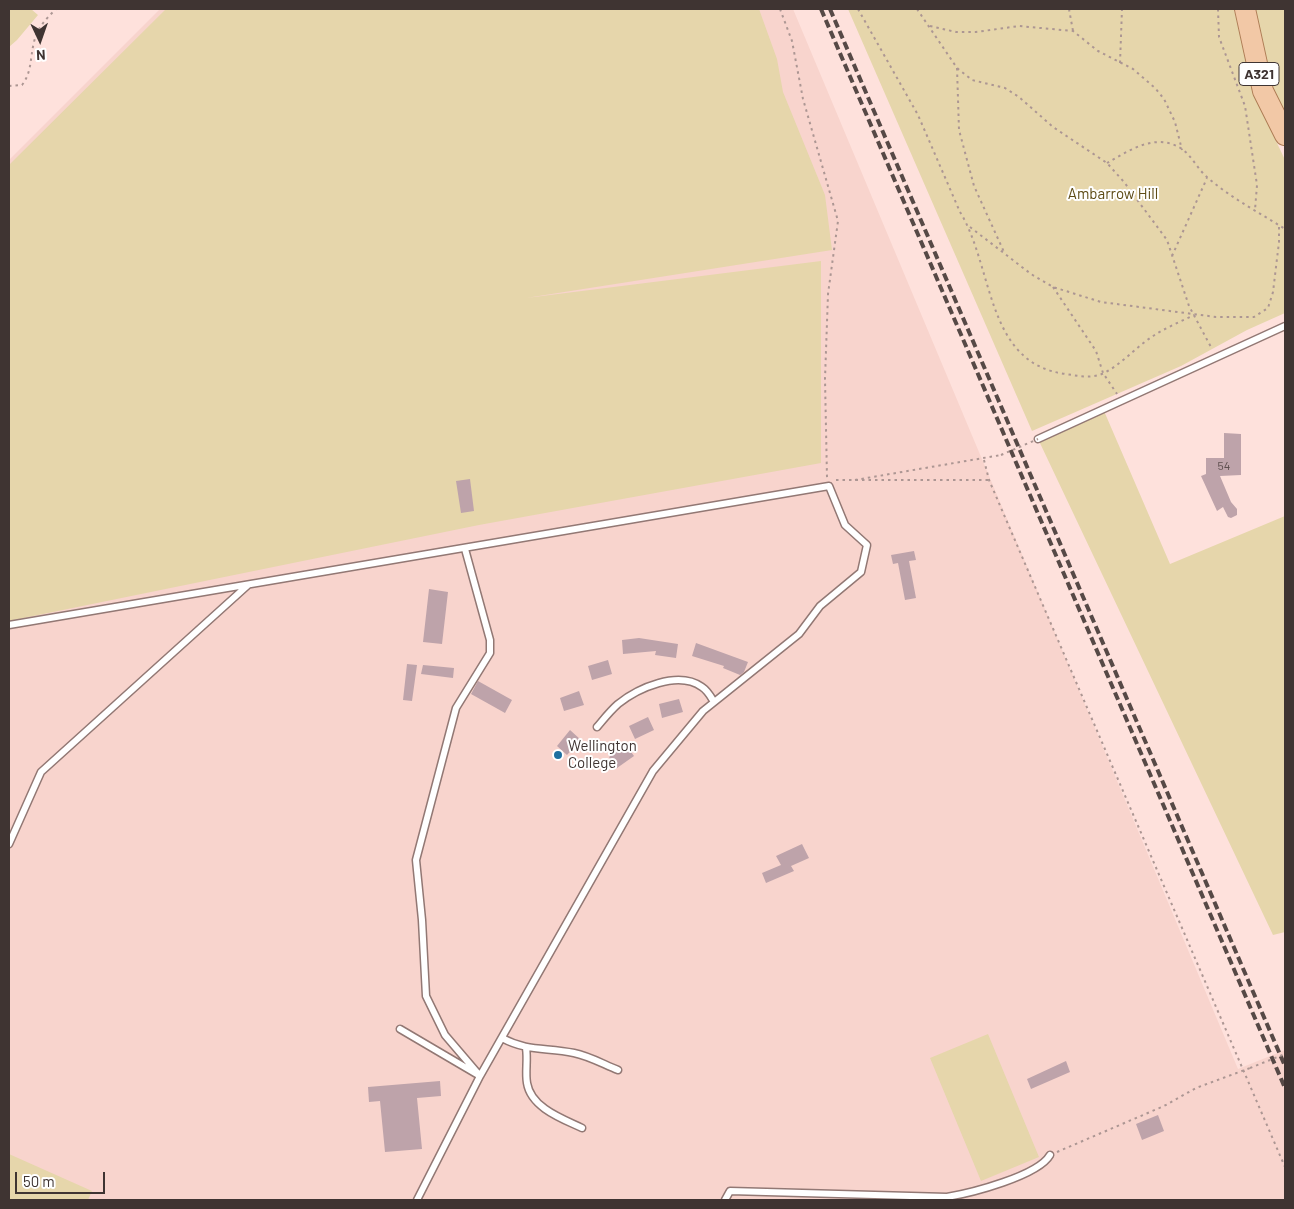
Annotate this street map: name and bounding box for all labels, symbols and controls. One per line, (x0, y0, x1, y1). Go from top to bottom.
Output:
north arrow (15, 15, 65, 65)
text: N (36, 47, 46, 64)
road number: A321 (1239, 62, 1279, 86)
park label: Ambarrow Hill (1068, 185, 1158, 203)
house number: 54 (1218, 459, 1230, 473)
place label: Wellington College (568, 737, 637, 772)
marker: Wellington College (552, 749, 564, 761)
scale bar (18, 1162, 108, 1194)
text: 50 m (23, 1172, 55, 1190)

